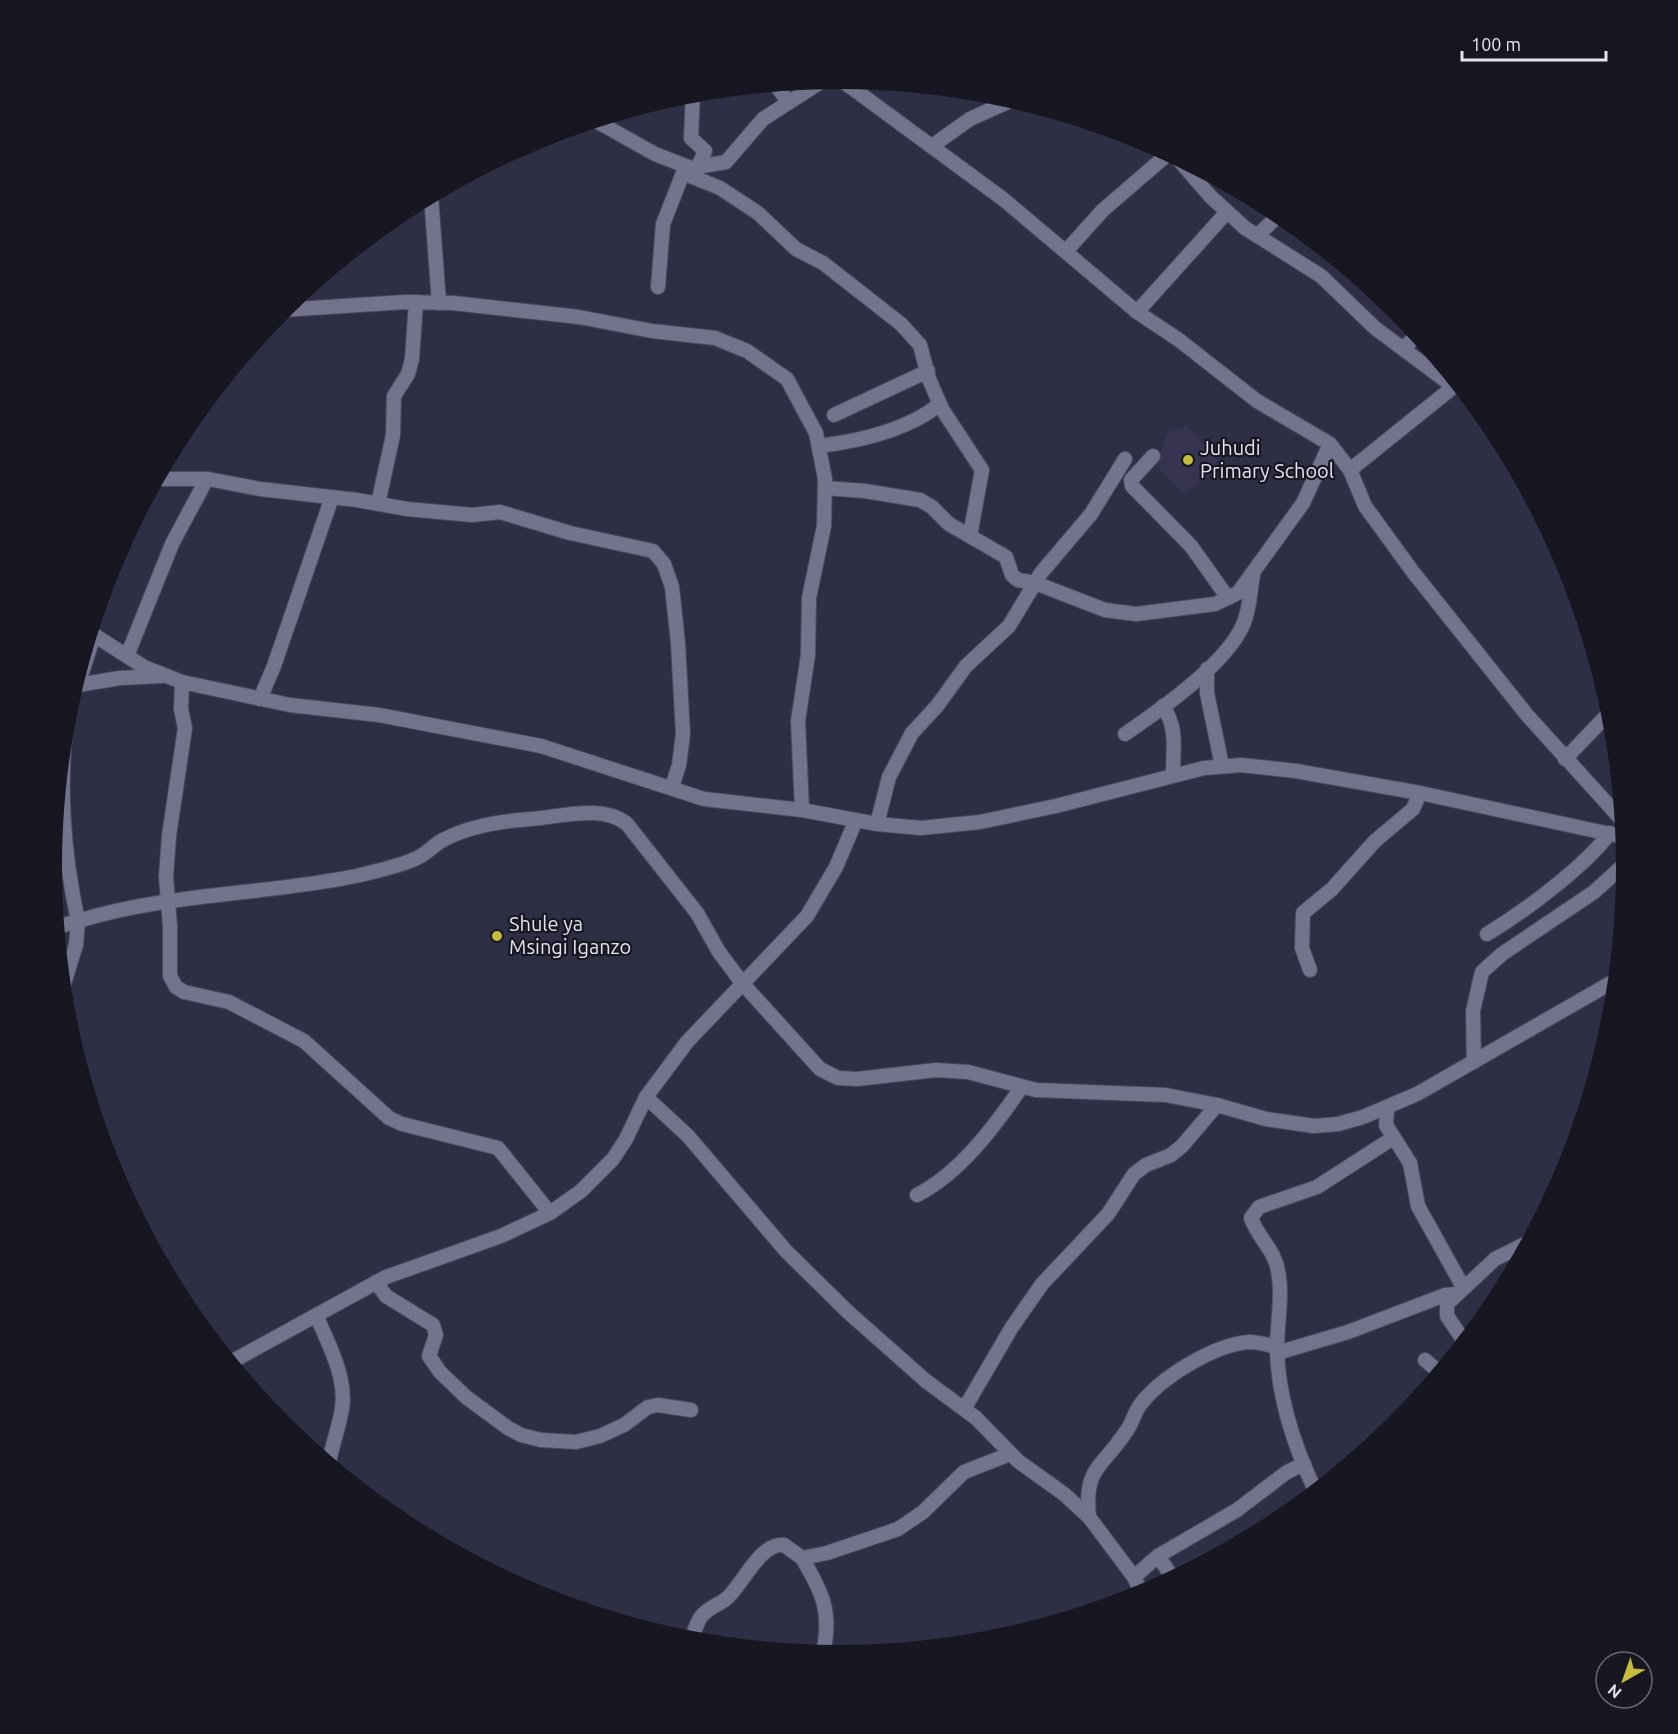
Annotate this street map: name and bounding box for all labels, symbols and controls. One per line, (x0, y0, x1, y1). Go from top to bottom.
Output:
scale bar (1462, 24, 1606, 62)
text: 100 m (1471, 34, 1521, 54)
place label: Juhudi Primary School (1200, 436, 1334, 482)
marker: Juhudi Primary School (1181, 453, 1195, 467)
place label: Shule ya Msingi Iganzo (509, 912, 631, 958)
marker: Shule ya Msingi Iganzo (490, 929, 504, 943)
north arrow (1594, 1650, 1654, 1710)
text: N (1604, 1681, 1625, 1702)

